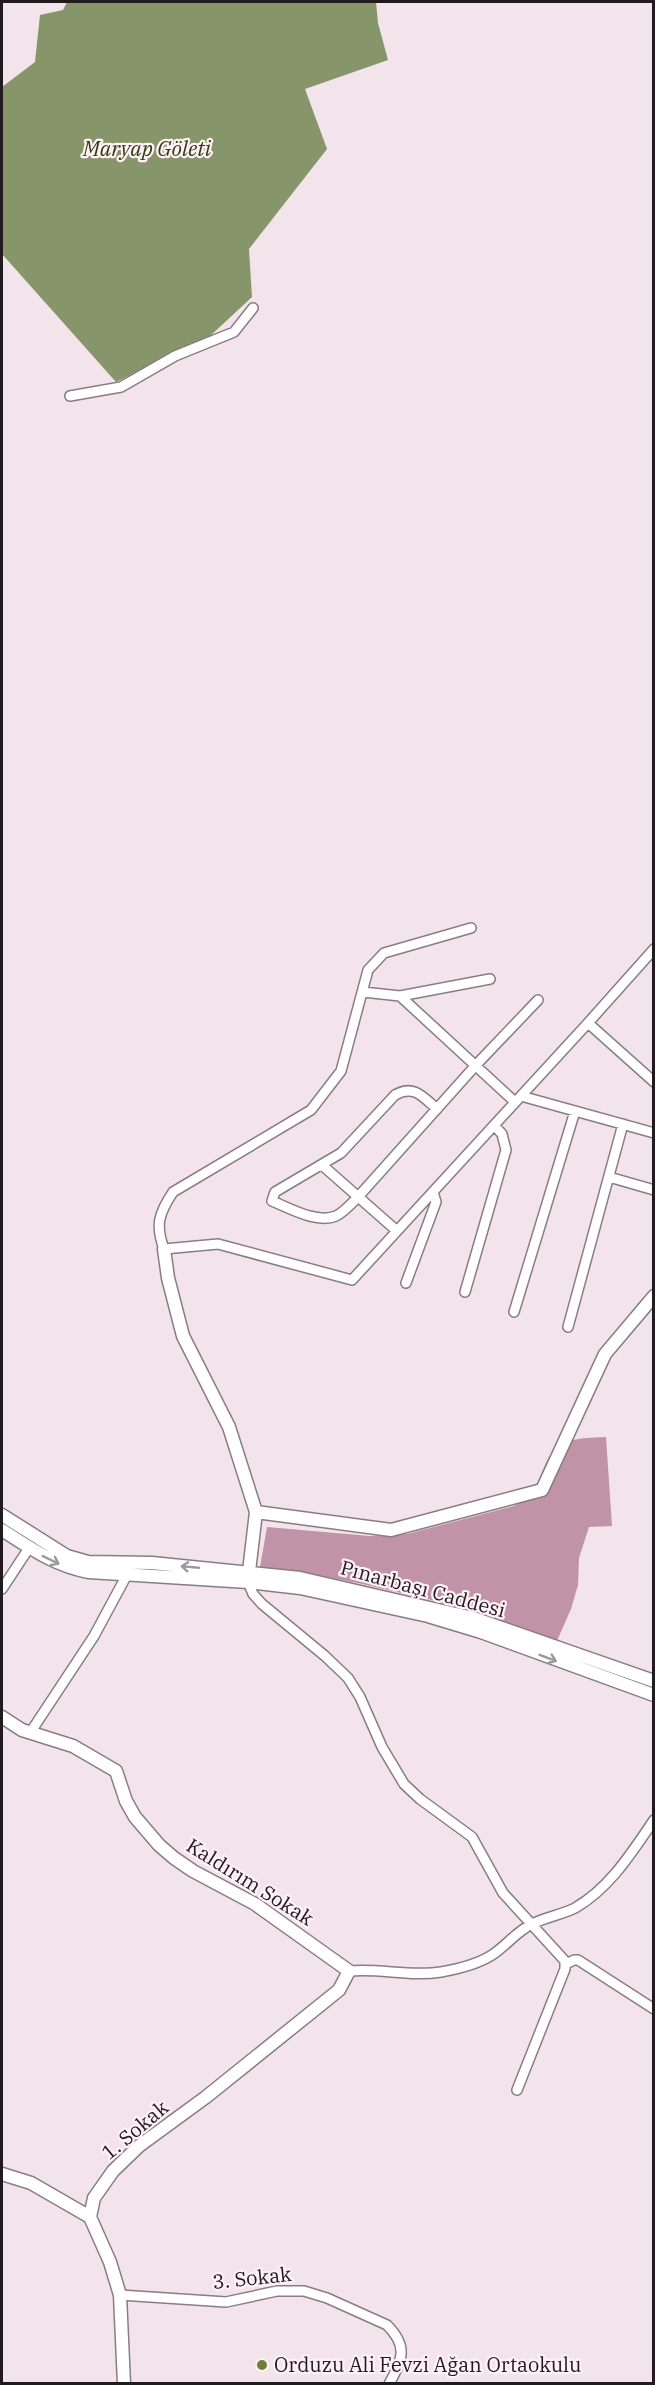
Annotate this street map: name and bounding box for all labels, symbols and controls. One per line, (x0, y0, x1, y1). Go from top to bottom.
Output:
water label: Maryap Göleti (82, 134, 212, 162)
street label: Pınarbaşı Caddesi (338, 1554, 509, 1624)
one-way arrow (42, 1555, 60, 1567)
one-way arrow (180, 1561, 200, 1572)
one-way arrow (538, 1653, 557, 1664)
street label: Kaldırım Sokak (181, 1832, 319, 1932)
street label: 1. Sokak (96, 2094, 174, 2165)
street label: 3. Sokak (211, 2260, 293, 2295)
place label: Orduzu Ali Fevzi Ağan Ortaokulu (274, 2351, 581, 2378)
marker: Orduzu Ali Fevzi Ağan Ortaokulu (255, 2358, 269, 2372)

